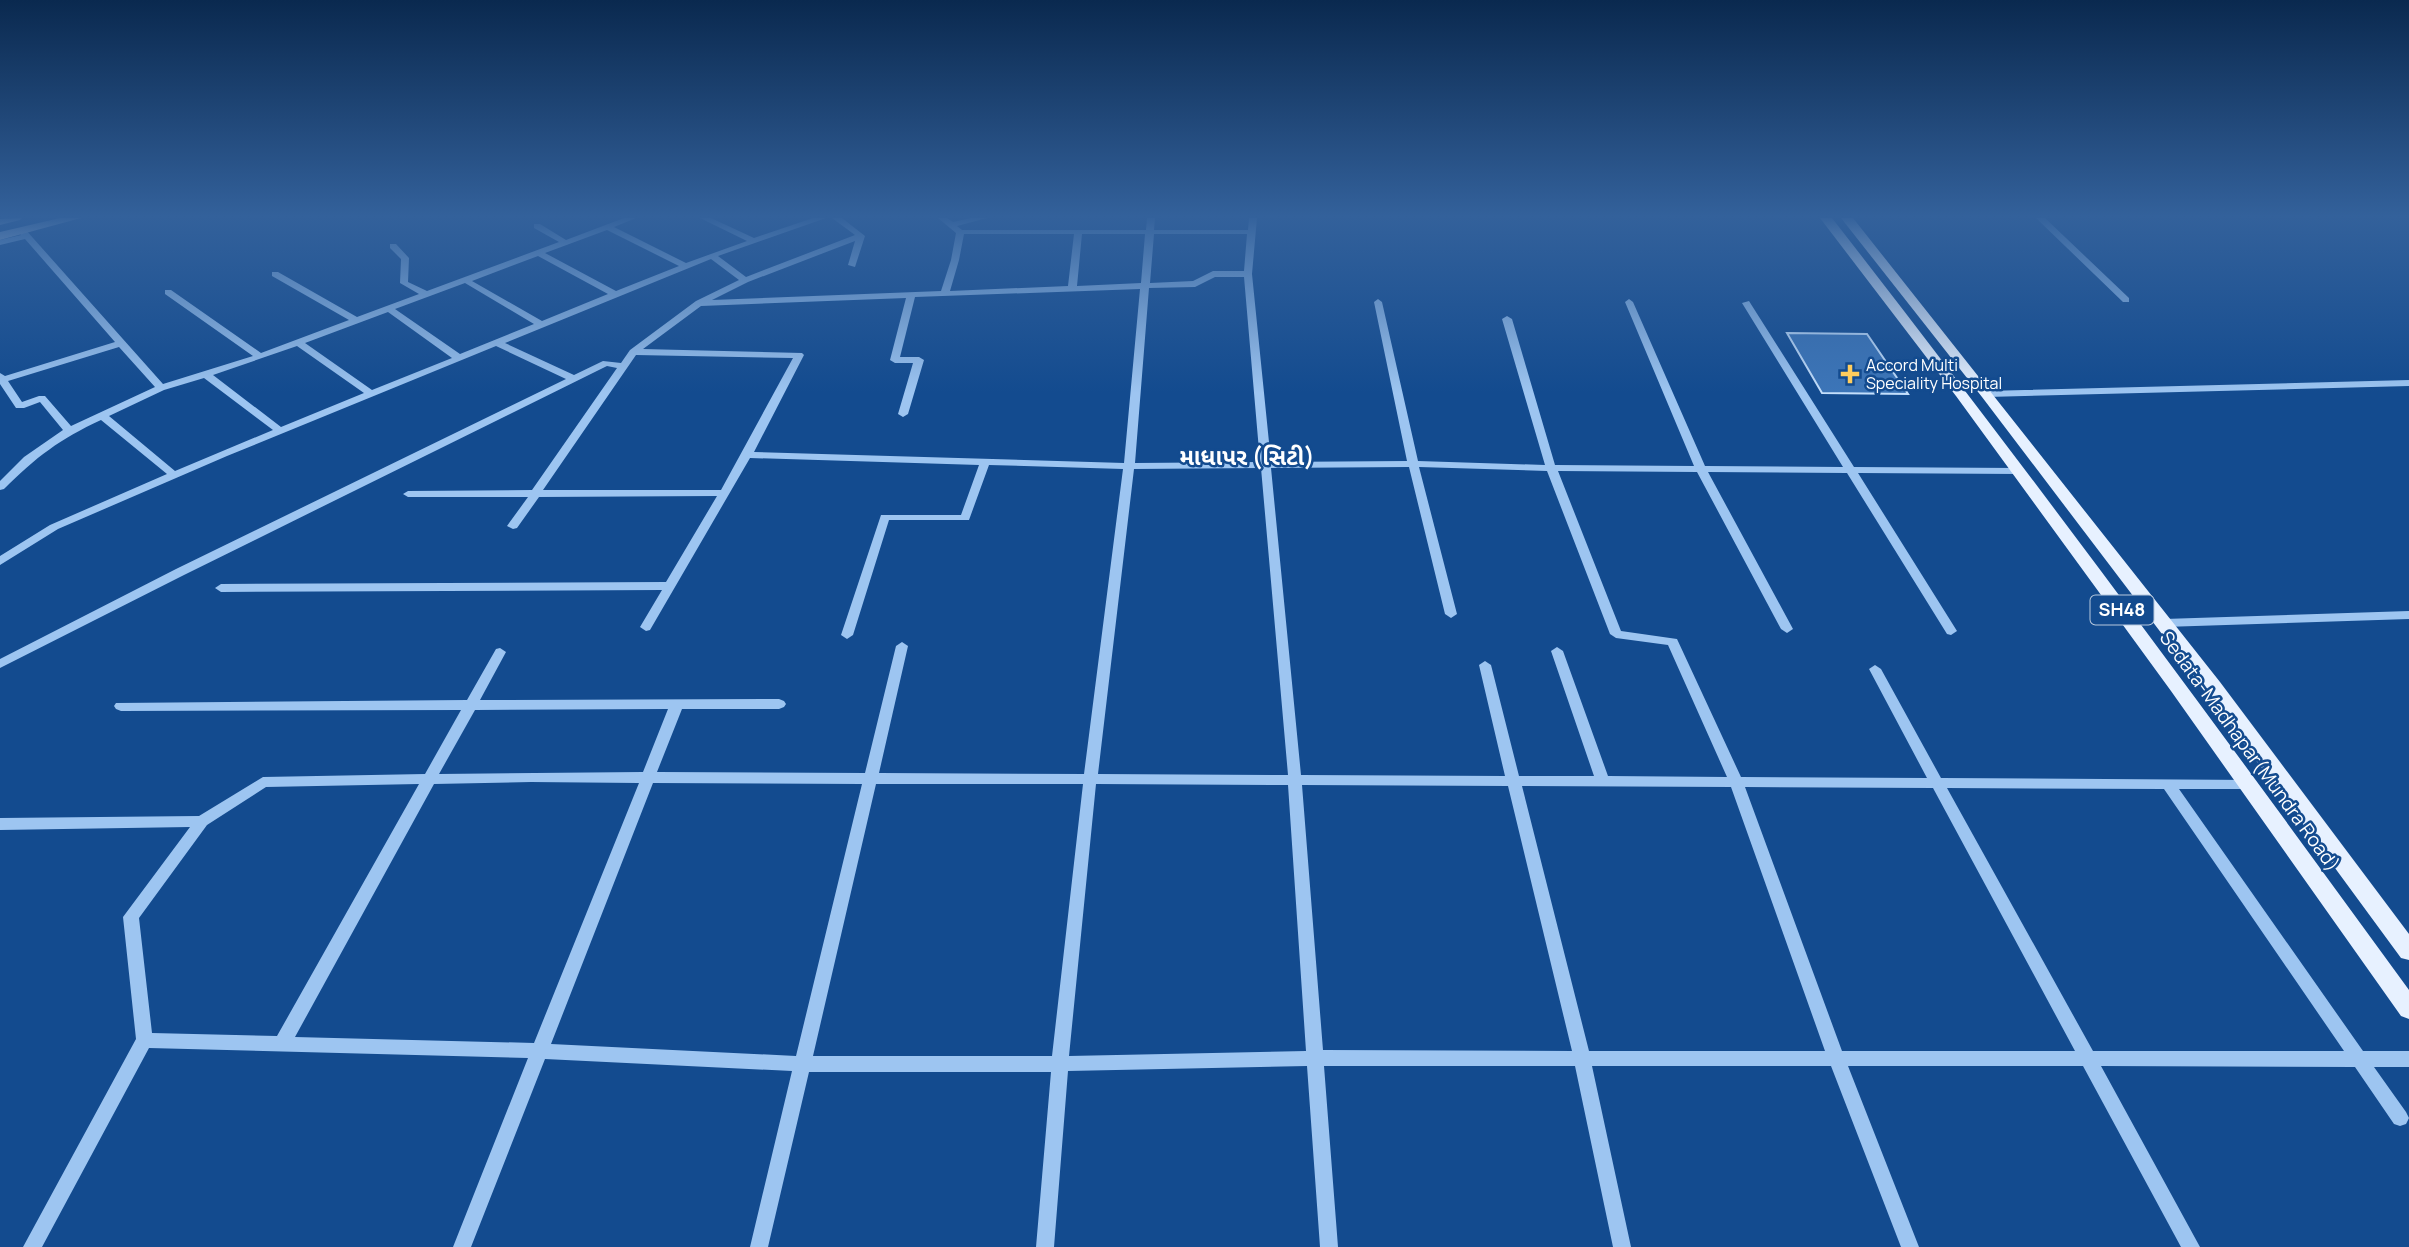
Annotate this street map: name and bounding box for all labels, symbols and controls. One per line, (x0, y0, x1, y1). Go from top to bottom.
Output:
place label: Accord Multi Speciality Hospital (1866, 354, 2002, 394)
marker: Accord Multi Speciality Hospital (1840, 364, 1860, 384)
district label: માધાપર (સિટી) (1179, 440, 1315, 472)
road number: SH48 (2090, 596, 2154, 624)
street label: Sedata-Madhapar(Mundra Road) (2154, 626, 2346, 876)

